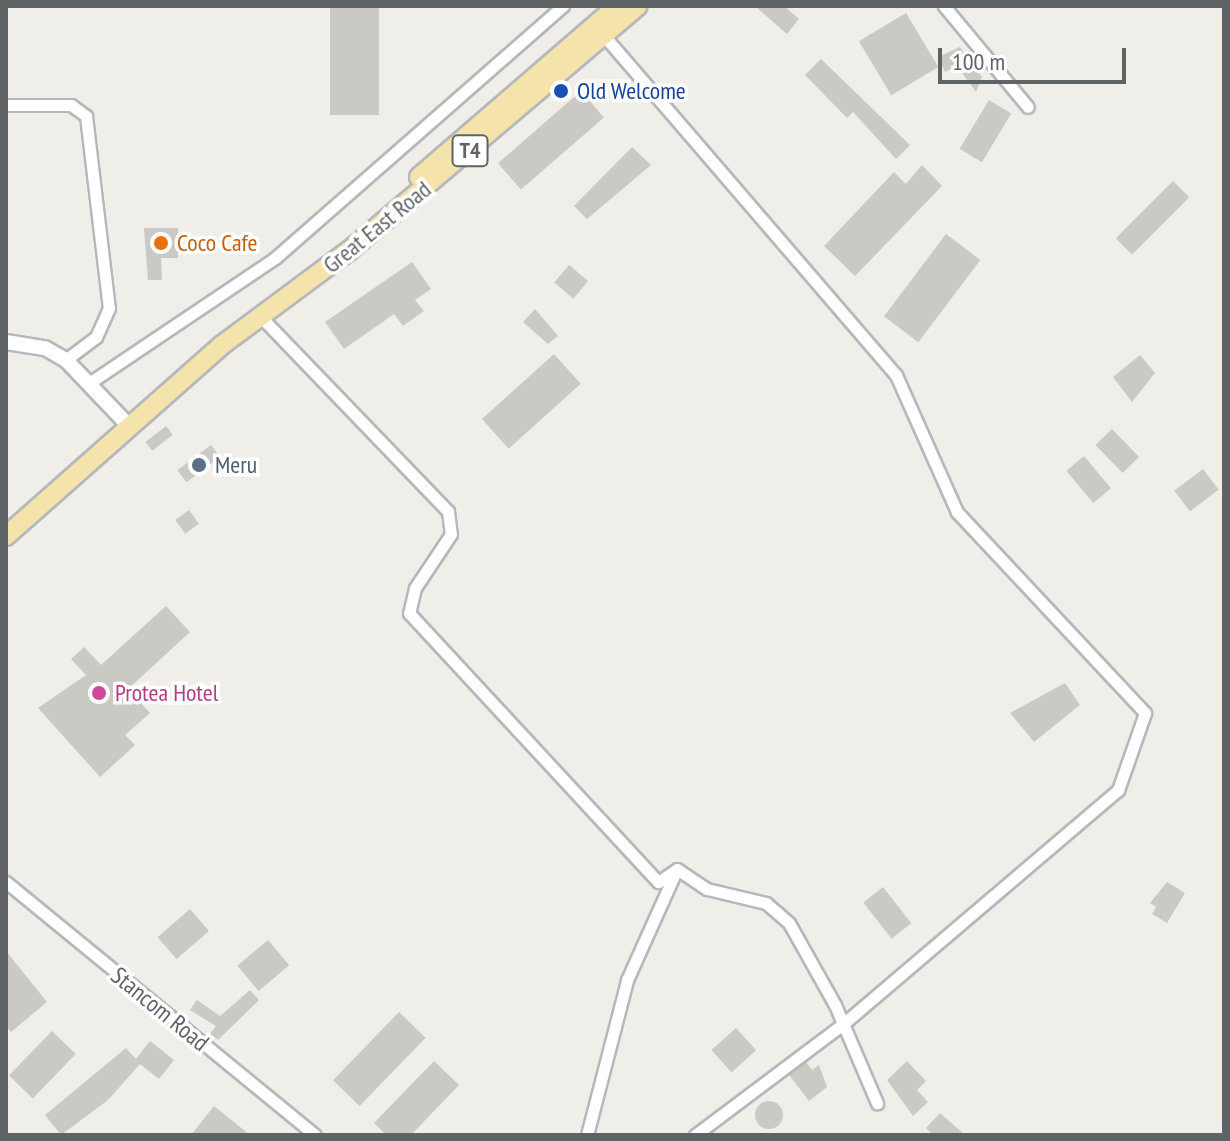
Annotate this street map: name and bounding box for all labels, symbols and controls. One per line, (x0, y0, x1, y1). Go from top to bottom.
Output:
scale bar (942, 32, 1130, 82)
text: 100 m (952, 46, 1005, 77)
place label: Old Welcome (577, 77, 686, 105)
marker: Old Welcome (552, 82, 570, 100)
road number: T4 (450, 133, 490, 169)
street label: Great East Road (317, 175, 437, 279)
place label: Coco Cafe (177, 229, 257, 257)
marker: Coco Cafe (152, 234, 170, 252)
place label: Meru (215, 451, 257, 479)
marker: Meru (190, 456, 208, 474)
place label: Protea Hotel (115, 679, 218, 707)
marker: Protea Hotel (90, 684, 108, 702)
street label: Stancom Road (105, 961, 215, 1057)

